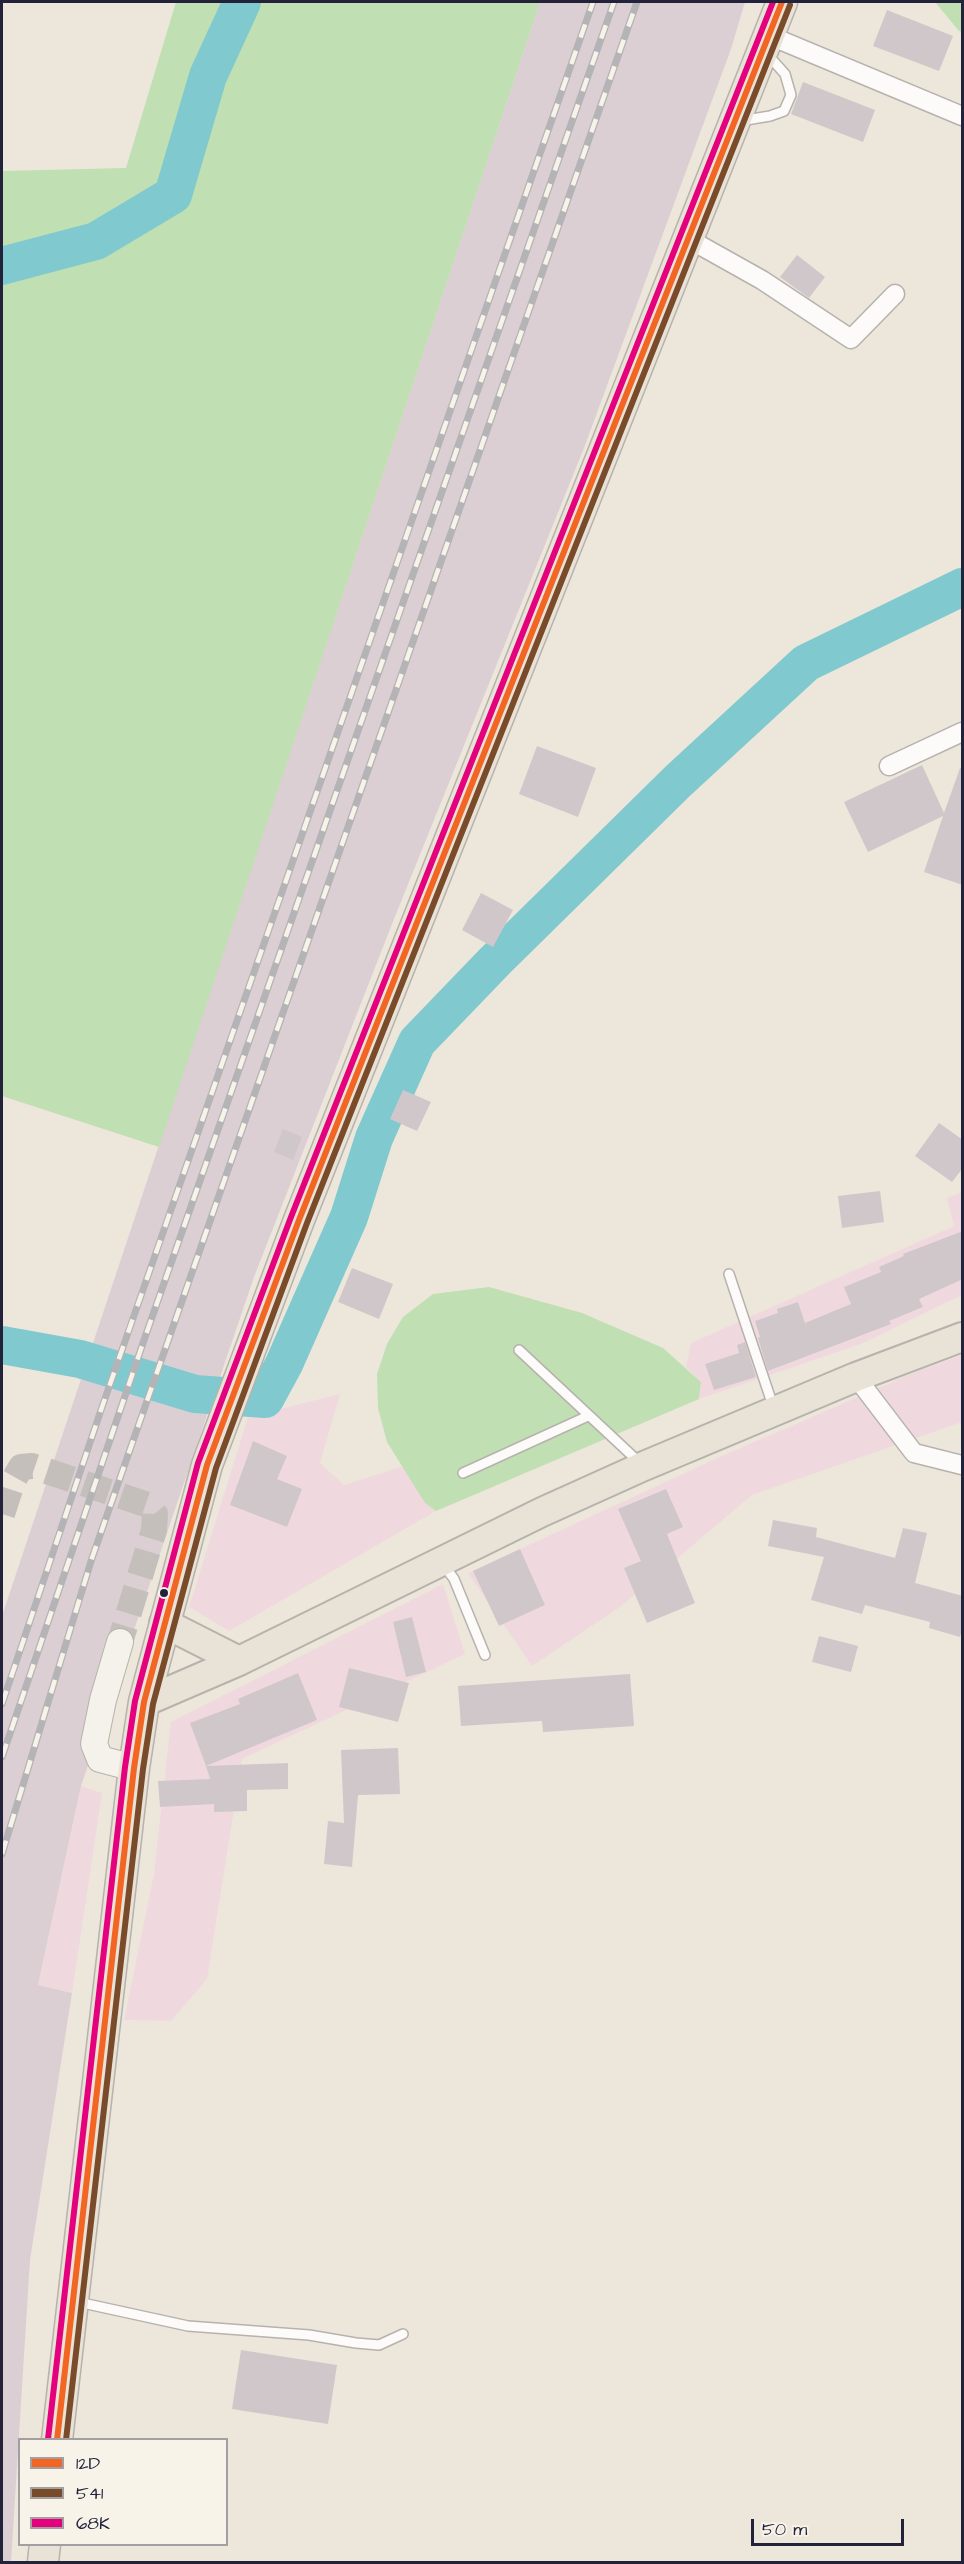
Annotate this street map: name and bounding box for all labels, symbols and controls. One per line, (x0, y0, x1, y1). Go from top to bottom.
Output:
unlabelled marker (158, 1587, 170, 1599)
legend (18, 2438, 228, 2546)
text: 12D (76, 2451, 100, 2476)
text: 541 (76, 2481, 103, 2506)
scale bar (754, 2507, 907, 2545)
text: 68K (76, 2511, 110, 2536)
text: 50 m (762, 2517, 807, 2542)

